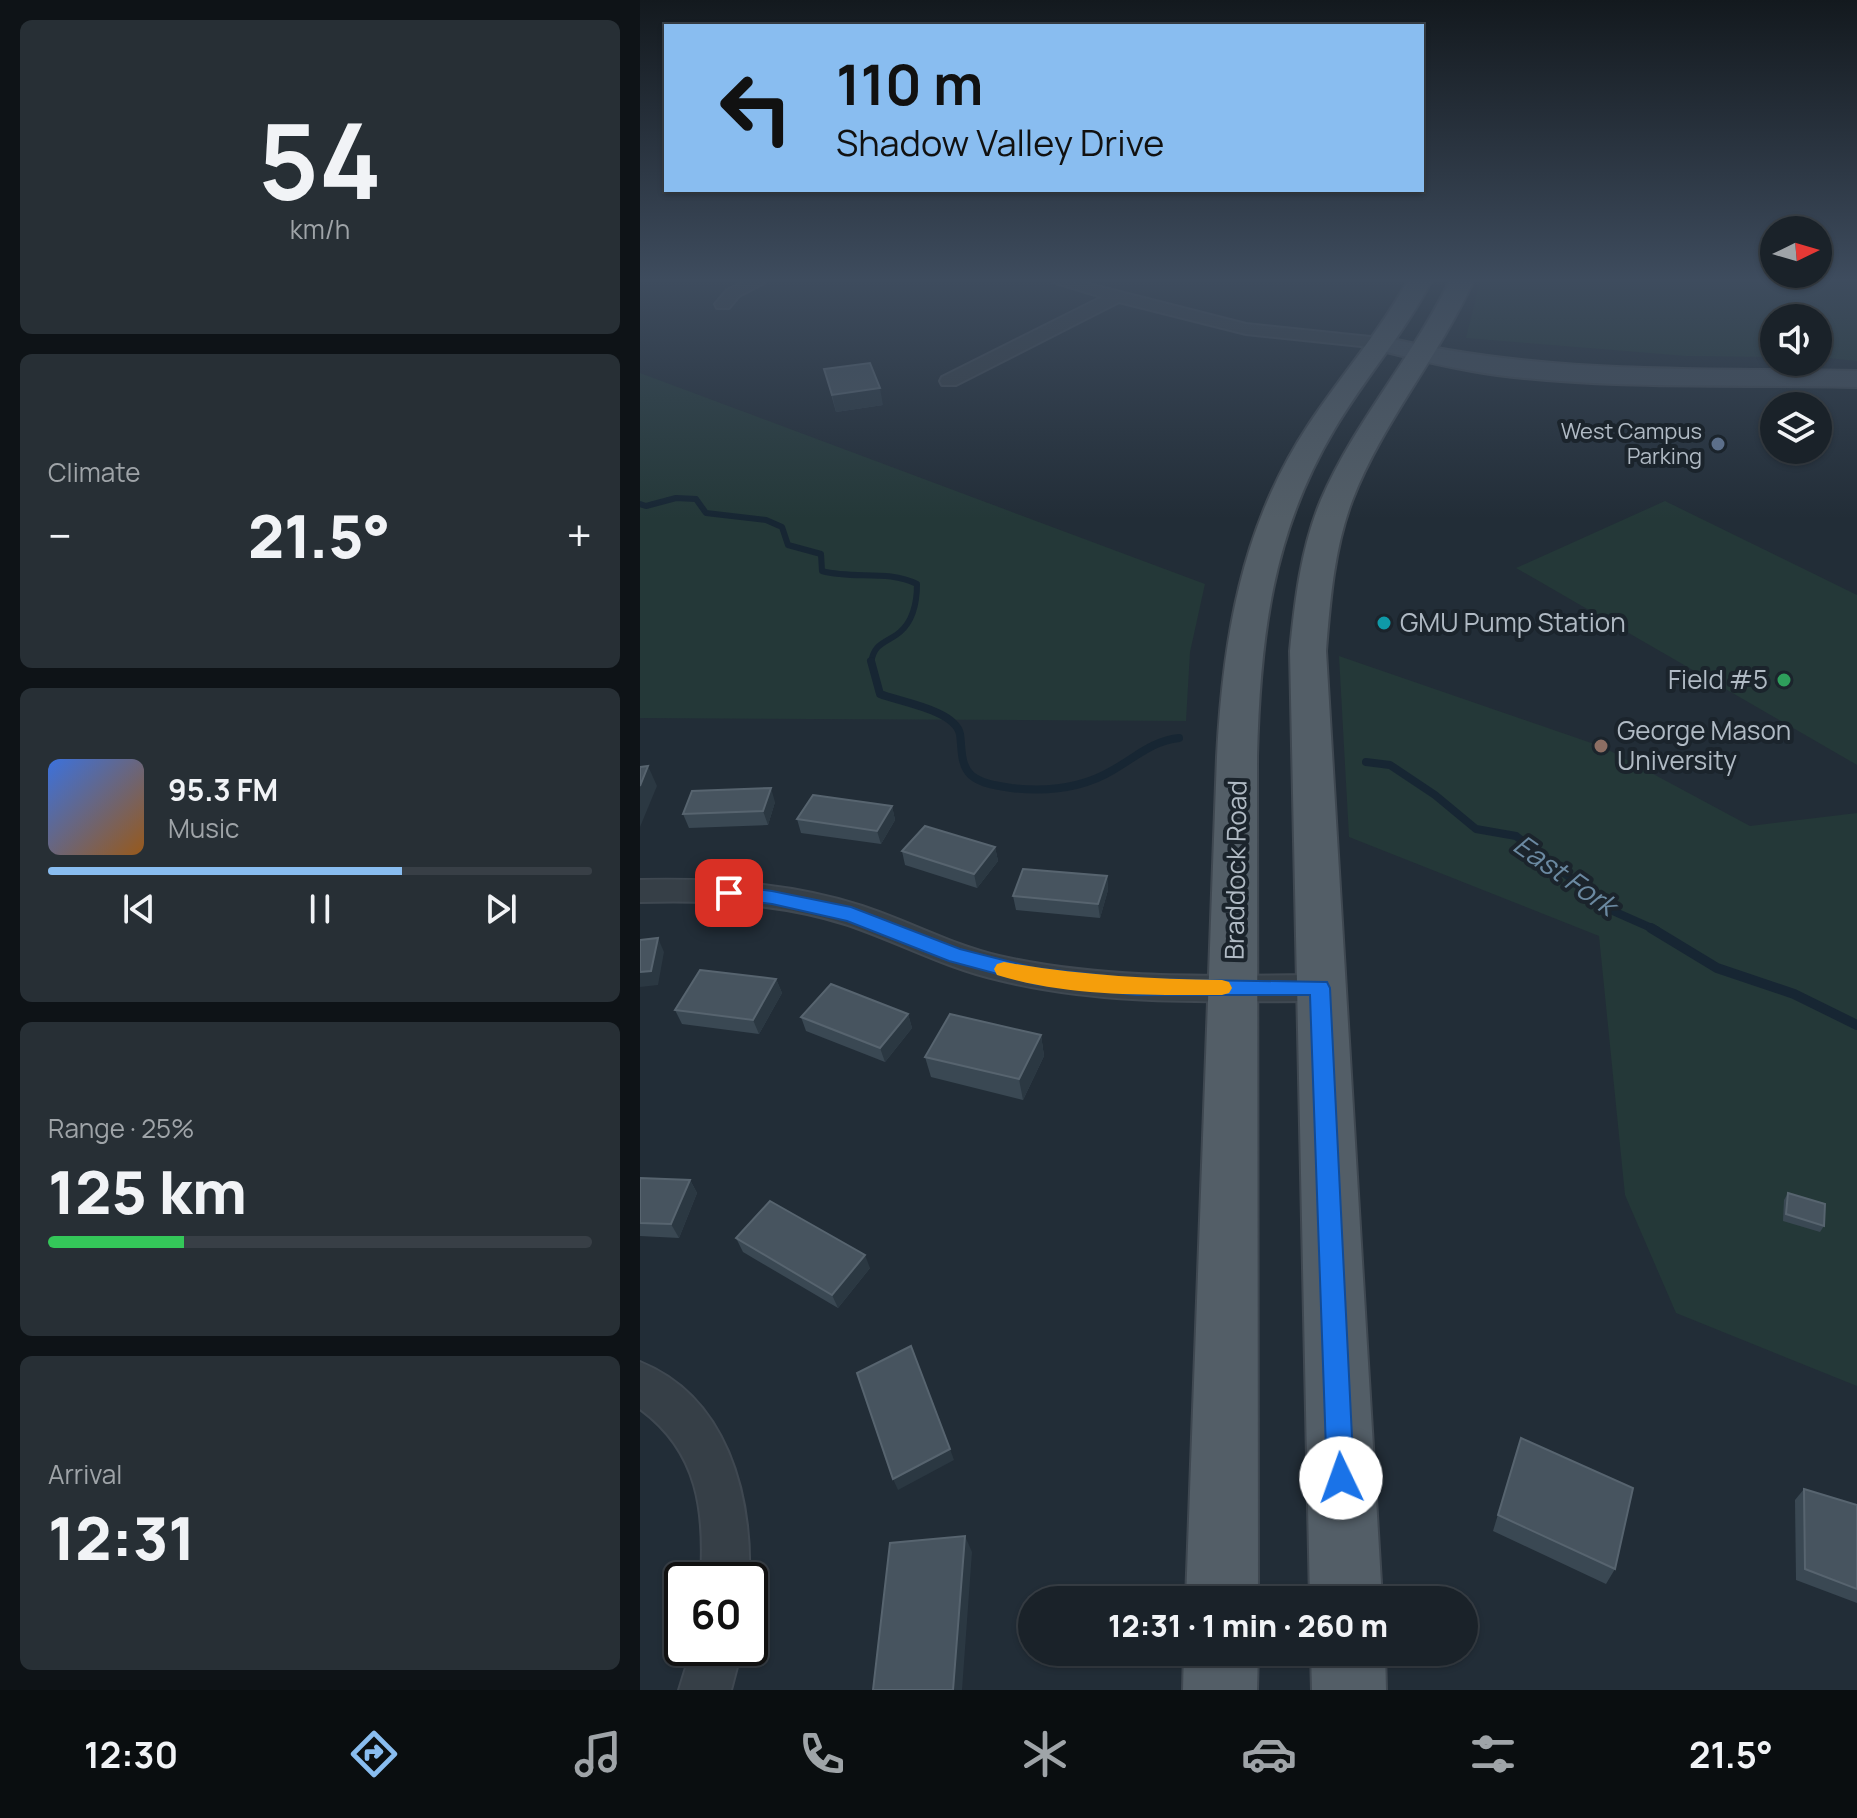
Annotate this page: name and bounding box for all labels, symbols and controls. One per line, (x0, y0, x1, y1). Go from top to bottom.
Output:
text: 110 m (836, 45, 983, 122)
icon: left (704, 56, 808, 160)
text: 54 (258, 88, 382, 230)
text: Shadow Valley Drive (836, 118, 1164, 167)
text: km/h (290, 211, 350, 247)
north arrow (1760, 216, 1832, 288)
map controls (1760, 216, 1832, 464)
button: sound (1760, 304, 1832, 376)
button: layers (1760, 392, 1832, 464)
place label: West Campus Parking (1561, 416, 1702, 471)
marker: West Campus Parking (1709, 435, 1727, 453)
text: Climate (48, 454, 140, 490)
text: 21.5° (248, 494, 391, 576)
text: − (48, 505, 72, 565)
text: + (567, 505, 592, 565)
place label: GMU Pump Station (1400, 604, 1626, 640)
marker: GMU Pump Station (1375, 614, 1393, 632)
place label: Field #5 (1668, 661, 1768, 697)
marker: Field #5 (1775, 671, 1793, 689)
place label: George Mason University (1617, 712, 1791, 778)
marker: George Mason University (1592, 737, 1610, 755)
text: 95.3 FM (168, 769, 278, 810)
street label: Braddock Road (1215, 780, 1255, 960)
text: Music (168, 810, 239, 846)
water label: East Fork (1507, 825, 1628, 926)
pin (695, 859, 763, 927)
icon: arrive (707, 871, 751, 915)
icon: previous (117, 887, 161, 931)
icon: pause (298, 887, 342, 931)
icon: next (479, 887, 523, 931)
text: Range · 25% (48, 1110, 194, 1146)
text: 125 km (48, 1150, 247, 1232)
position arrow (1299, 1436, 1383, 1520)
text: Arrival (48, 1456, 122, 1492)
text: 12:31 (48, 1496, 196, 1578)
speed limit sign: 60 (664, 1562, 768, 1666)
text: 12:31 · 1 min · 260 m (1108, 1605, 1388, 1646)
icon: directions (346, 1726, 402, 1782)
icon: music (570, 1726, 626, 1782)
icon: phone (794, 1726, 850, 1782)
icon: climate (1017, 1726, 1073, 1782)
icon: car (1241, 1726, 1297, 1782)
icon: filters (1465, 1726, 1521, 1782)
text: 12:30 (84, 1730, 178, 1779)
text: 21.5° (1689, 1730, 1773, 1779)

